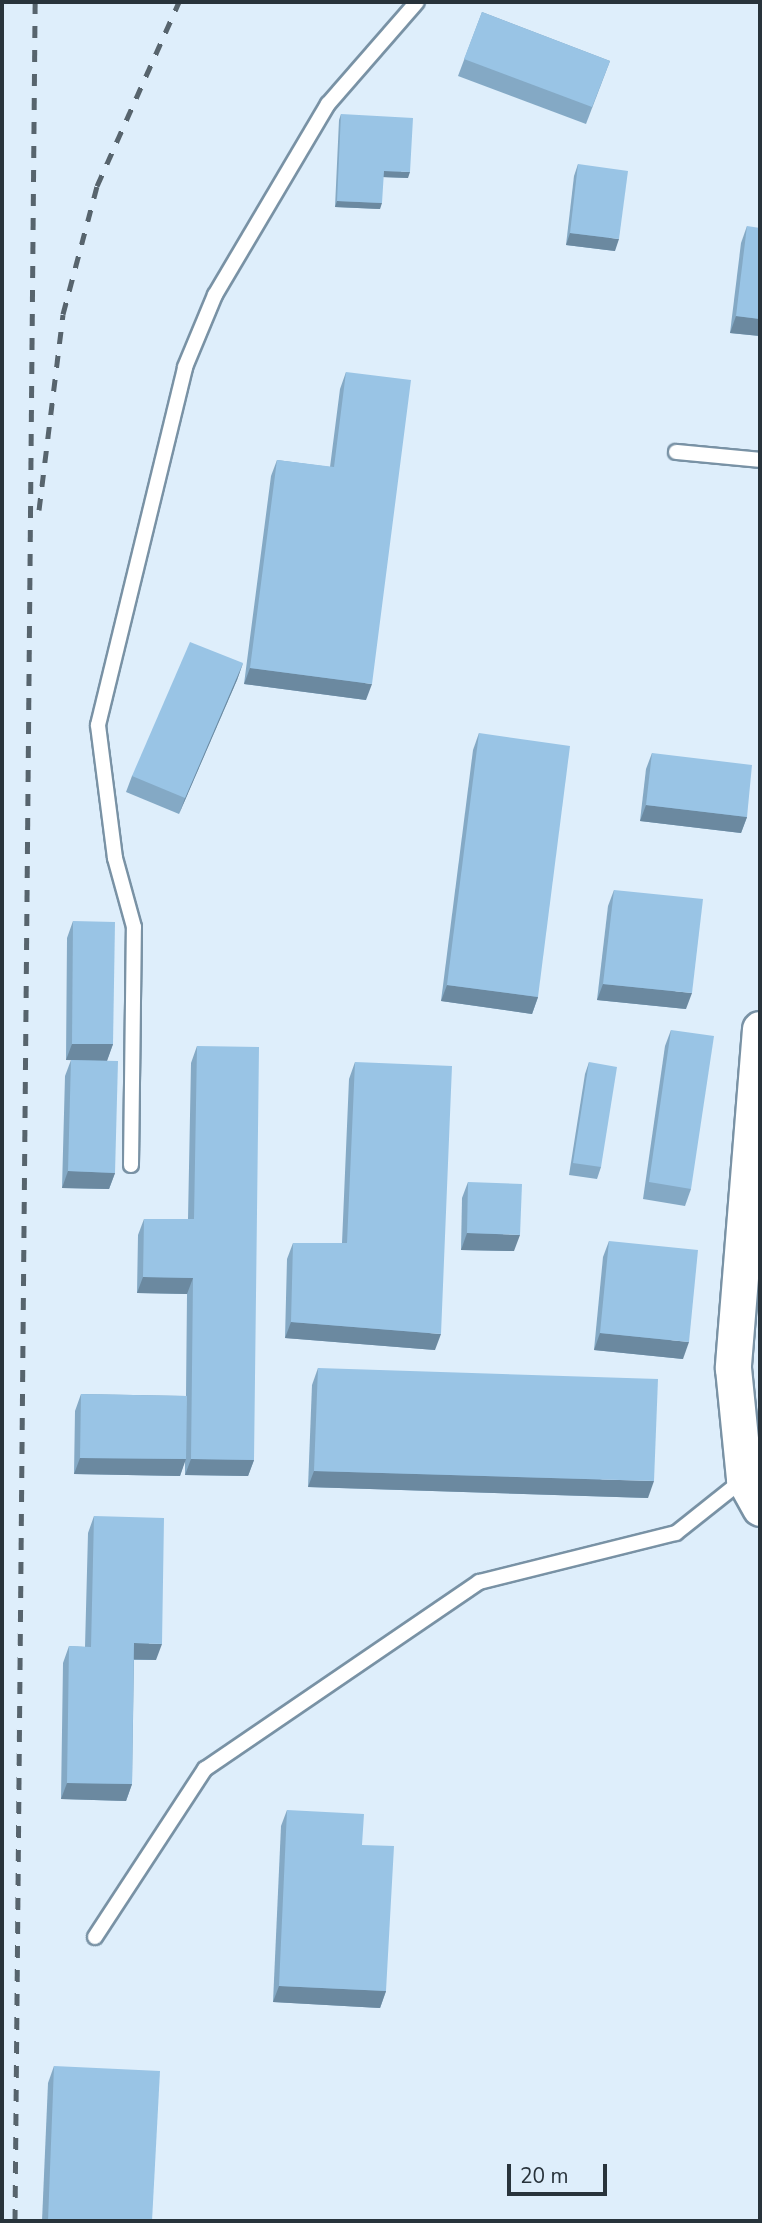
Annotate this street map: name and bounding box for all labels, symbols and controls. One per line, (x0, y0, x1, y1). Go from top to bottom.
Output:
scale bar (510, 2150, 610, 2194)
text: 20 m (520, 2162, 569, 2190)

